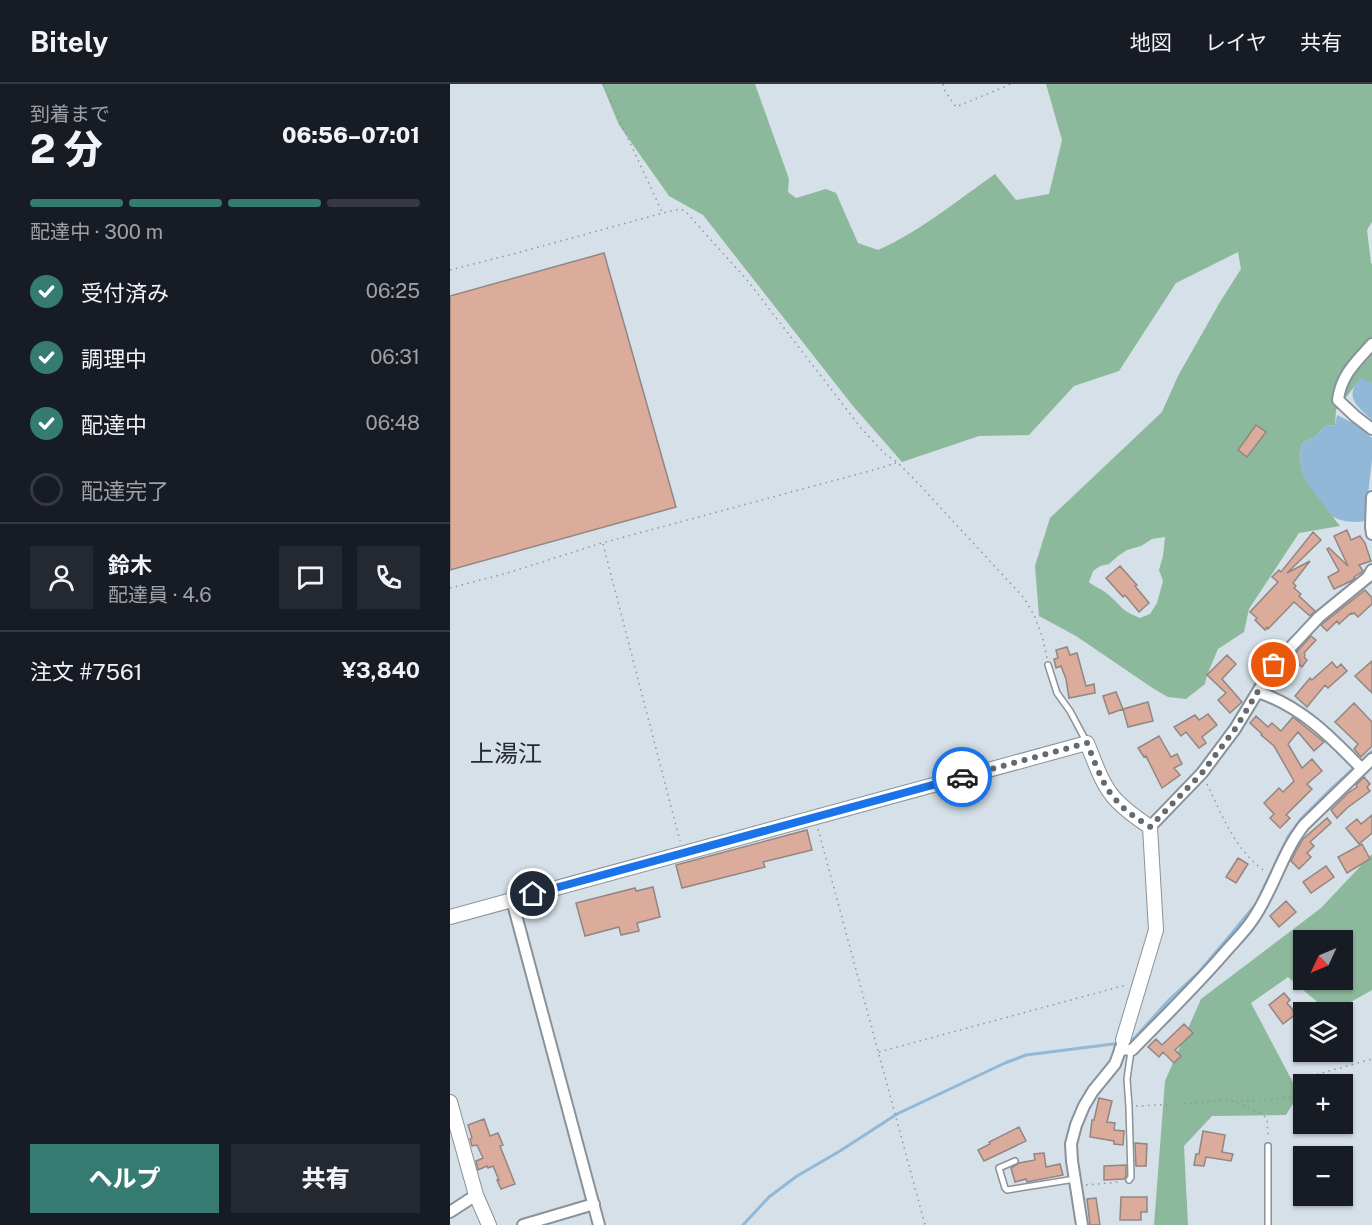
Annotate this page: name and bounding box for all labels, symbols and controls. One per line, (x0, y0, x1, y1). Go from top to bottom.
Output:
text: Bitely (30, 25, 108, 58)
text: 地図 (1130, 30, 1172, 55)
text: レイヤ (1205, 30, 1267, 55)
text: 共有 (1300, 30, 1342, 55)
text: 到着まで (30, 102, 110, 126)
text: 06:56–07:01 (282, 122, 420, 148)
text: 2 分 (30, 126, 103, 172)
text: 配達中 · 300 m (30, 220, 163, 244)
icon: check (30, 275, 63, 308)
text: 06:25 (366, 279, 420, 303)
text: 受付済み (81, 280, 169, 306)
icon: check (30, 341, 63, 374)
text: 06:31 (370, 345, 420, 369)
text: 調理中 (81, 346, 147, 372)
icon: check (30, 407, 63, 440)
text: 06:48 (366, 411, 420, 435)
text: 配達中 (81, 412, 147, 438)
text: 配達完了 (81, 478, 169, 504)
button: person (30, 546, 93, 609)
button: chat (279, 546, 342, 609)
button: phone (357, 546, 420, 609)
text: 鈴木 (108, 552, 152, 578)
text: 配達員 · 4.6 (108, 583, 212, 607)
pin (1248, 639, 1299, 690)
icon: bag (1257, 648, 1290, 681)
text: ¥3,840 (341, 657, 420, 683)
text: 注文 #7561 (30, 659, 143, 685)
district label: 上湯江 (470, 739, 542, 767)
courier (932, 747, 992, 807)
icon: car (946, 761, 979, 794)
pin (507, 868, 558, 919)
icon: home (516, 877, 549, 910)
north arrow (1293, 930, 1353, 990)
map controls (1293, 930, 1353, 1206)
button: layers (1293, 1002, 1353, 1062)
button: + (1293, 1074, 1353, 1134)
button: ヘルプ (30, 1144, 219, 1213)
button: 共有 (231, 1144, 420, 1213)
button: − (1293, 1146, 1353, 1206)

